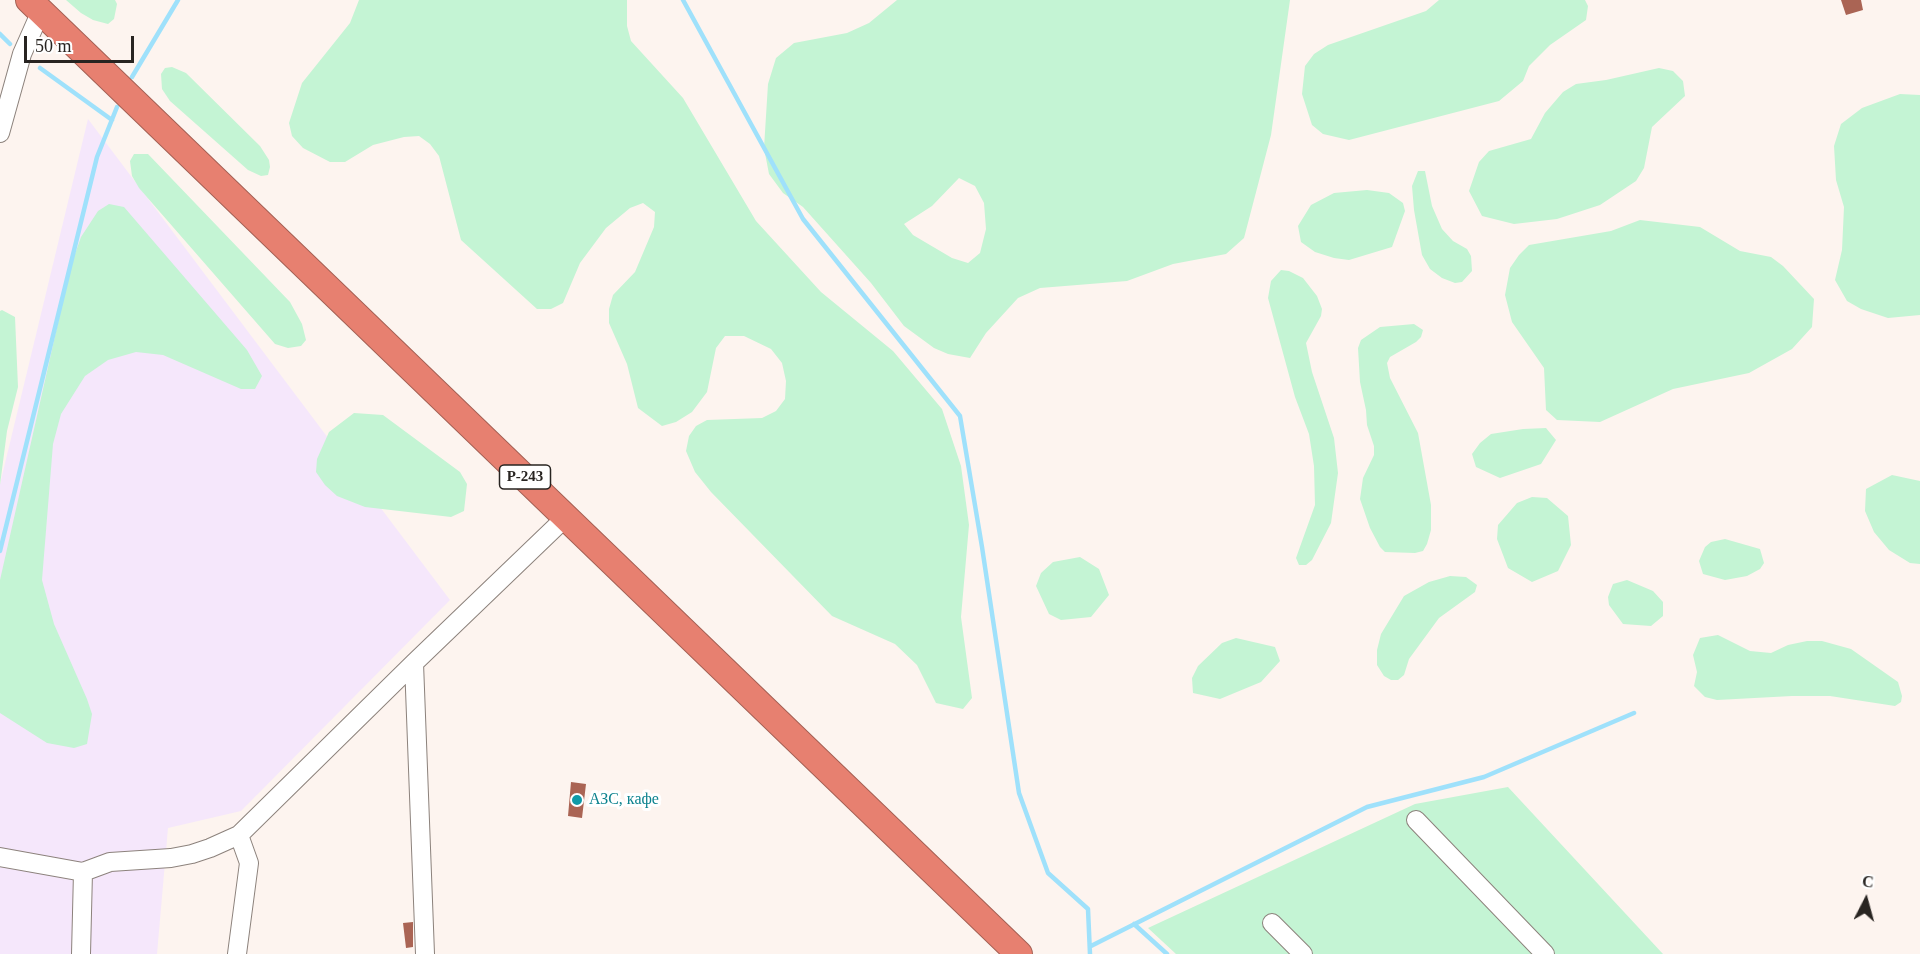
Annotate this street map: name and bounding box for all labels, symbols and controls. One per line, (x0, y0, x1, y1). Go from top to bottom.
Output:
scale bar (27, 24, 136, 62)
text: 50 m (35, 36, 72, 56)
road number: Р-243 (500, 465, 550, 489)
place label: АЗС, кафе (589, 790, 659, 810)
marker: АЗС, кафе (570, 793, 584, 807)
north arrow (1836, 870, 1896, 930)
text: С (1861, 873, 1875, 891)

